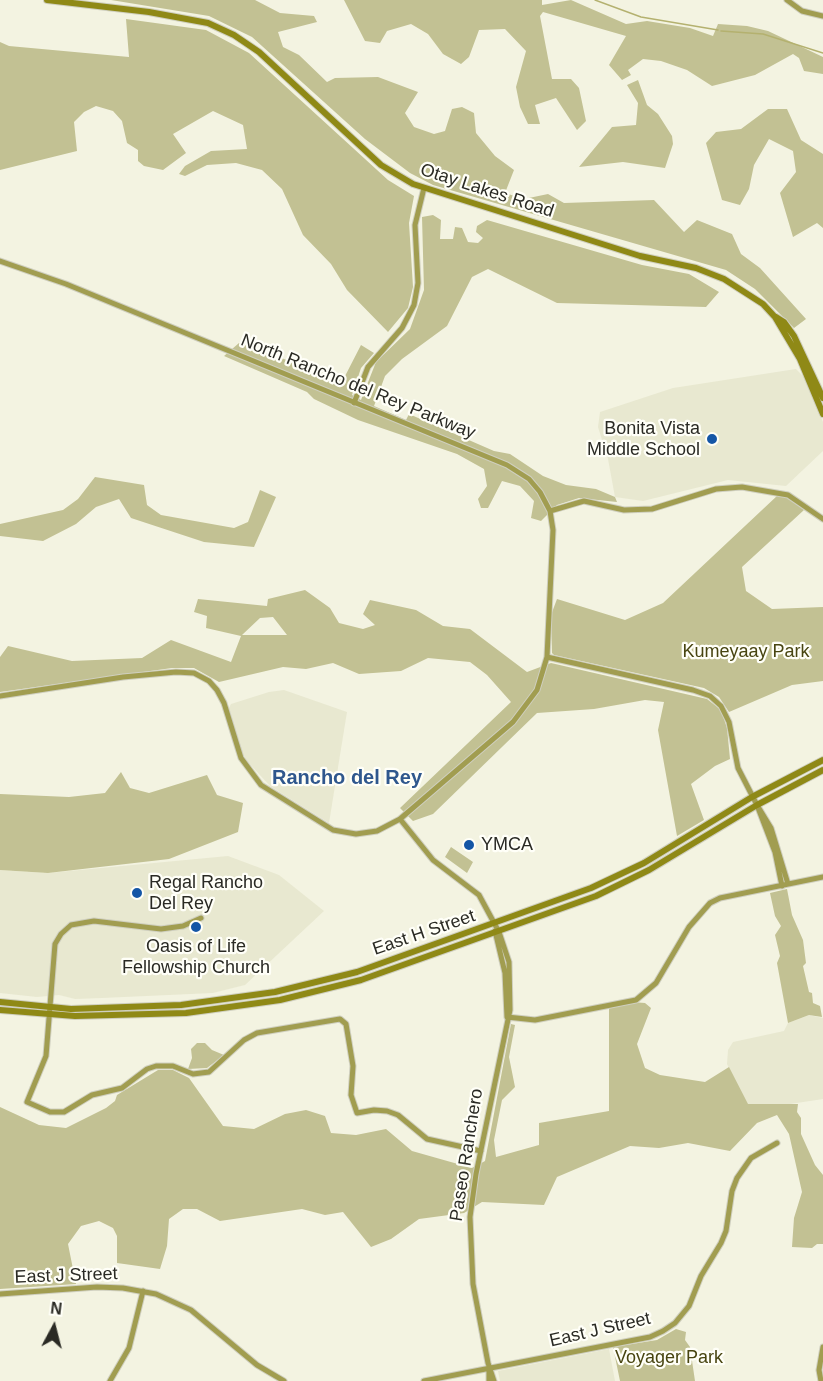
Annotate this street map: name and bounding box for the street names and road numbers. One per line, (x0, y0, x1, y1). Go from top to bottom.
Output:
street label: Otay Lakes Road (418, 159, 556, 223)
street label: North Rancho del Rey Parkway (238, 330, 478, 444)
street label: East H Street (370, 905, 478, 961)
street label: Paseo Ranchero (446, 1087, 488, 1223)
street label: East J Street (14, 1263, 118, 1289)
street label: East J Street (547, 1308, 653, 1352)

